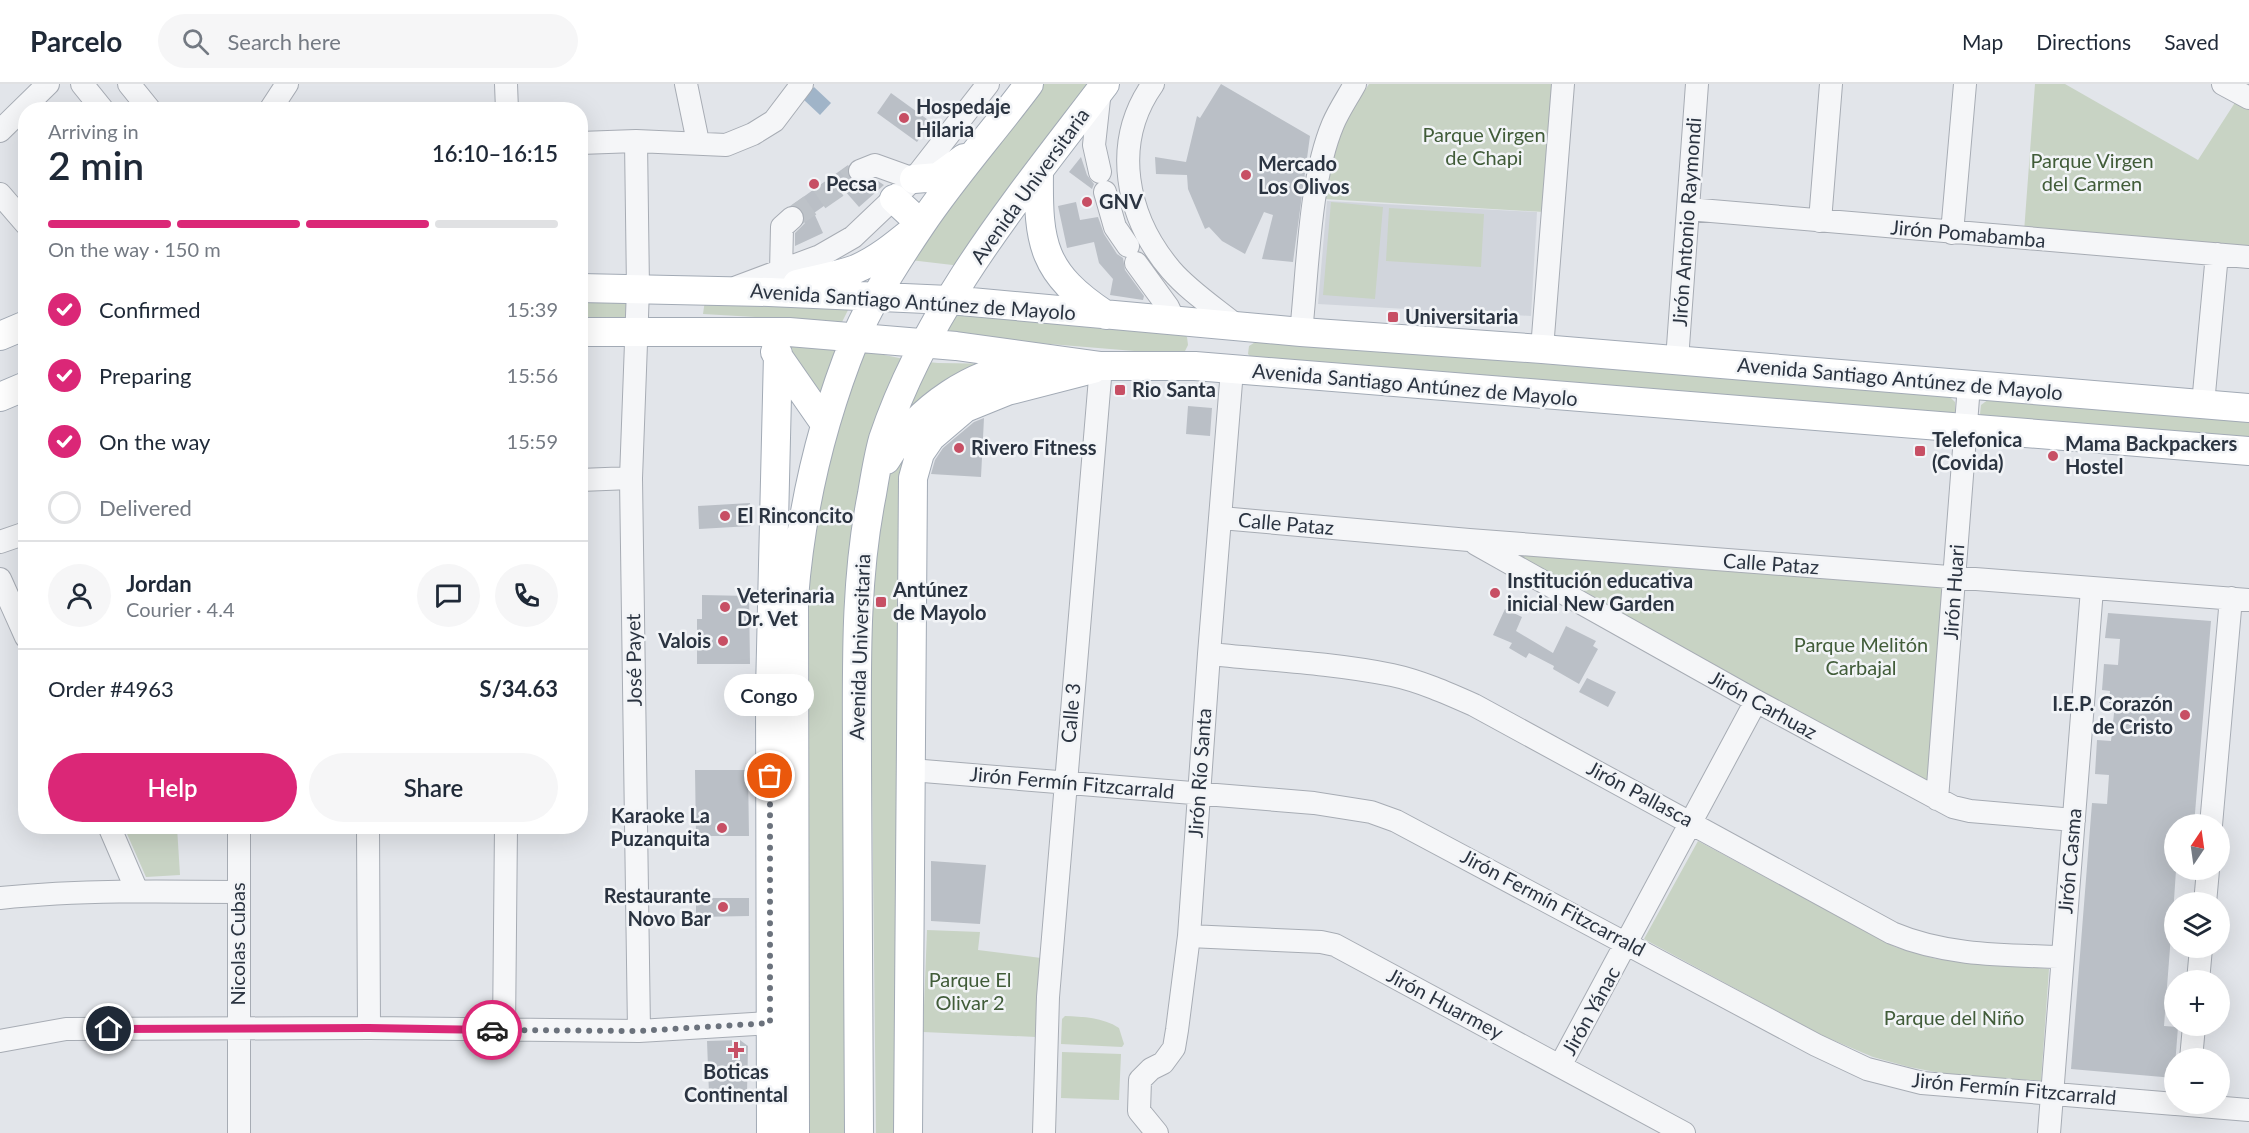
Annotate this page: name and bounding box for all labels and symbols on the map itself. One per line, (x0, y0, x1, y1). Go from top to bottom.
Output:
place label: Hospedaje Hilaria (916, 94, 1011, 141)
street label: Avenida Universitaria (965, 103, 1094, 268)
marker: Hospedaje Hilaria (897, 111, 911, 125)
street label: Jirón Antonio Raymondi (1667, 117, 1705, 327)
park label: Parque Virgen de Chapi (1422, 122, 1546, 169)
park label: Parque Virgen del Carmen (2030, 148, 2154, 195)
place label: Mercado Los Olivos (1258, 151, 1350, 198)
marker: Mercado Los Olivos (1239, 168, 1253, 182)
place label: Pecsa (826, 171, 877, 195)
marker: Pecsa (807, 177, 821, 191)
place label: GNV (1099, 189, 1143, 213)
marker: GNV (1080, 195, 1094, 209)
street label: Jirón Pomabamba (1890, 214, 2047, 252)
street label: Avenida Santiago Antúnez de Mayolo (749, 278, 1077, 324)
place label: Universitaria (1405, 304, 1518, 328)
marker: Universitaria (1386, 310, 1400, 324)
street label: Avenida Santiago Antúnez de Mayolo (1736, 352, 2064, 404)
street label: Avenida Santiago Antúnez de Mayolo (1251, 358, 1579, 410)
place label: Rio Santa (1132, 377, 1216, 401)
marker: Rio Santa (1113, 383, 1127, 397)
place label: Telefonica (Covida) (1932, 427, 2022, 474)
place label: Mama Backpackers Hostel (2065, 431, 2237, 478)
place label: Rivero Fitness (971, 435, 1097, 459)
marker: Rivero Fitness (952, 441, 966, 455)
marker: Telefonica (Covida) (1913, 444, 1927, 458)
marker: Mama Backpackers Hostel (2046, 449, 2060, 463)
place label: El Rinconcito (737, 503, 853, 527)
street label: Calle Pataz (1237, 507, 1335, 539)
marker: El Rinconcito (718, 509, 732, 523)
street label: Jirón Huari (1938, 543, 1968, 641)
street label: Calle Pataz (1722, 548, 1820, 578)
street label: Avenida Universitaria (844, 553, 874, 740)
place label: Institución educativa inicial New Garden (1507, 568, 1693, 615)
place label: Antúnez de Mayolo (892, 577, 987, 624)
place label: Veterinaria Dr. Vet (736, 583, 835, 630)
marker: Institución educativa inicial New Garden (1488, 586, 1502, 600)
marker: Antúnez de Mayolo (874, 595, 888, 609)
marker: Veterinaria Dr. Vet (718, 600, 732, 614)
street label: José Payet (620, 613, 646, 707)
place label: Valois (657, 628, 711, 652)
park label: Parque Melitón Carbajal (1794, 632, 1928, 679)
marker: Valois (716, 634, 730, 648)
street label: Jirón Carhuaz (1705, 665, 1822, 744)
callout: Congo (725, 674, 815, 716)
street label: Calle 3 (1055, 682, 1085, 744)
place label: I.E.P. Corazón de Cristo (2052, 691, 2173, 738)
street label: Jirón Río Santa (1182, 707, 1216, 839)
marker: I.E.P. Corazón de Cristo (2178, 708, 2192, 722)
pin (744, 750, 795, 801)
street label: Jirón Pallasca (1583, 755, 1698, 831)
street label: Jirón Fermín Fitzcarrald (969, 761, 1175, 803)
place label: Karaoke La Puzanquita (610, 803, 710, 850)
street label: Jirón Casma (2052, 807, 2086, 915)
north arrow (2164, 814, 2230, 880)
marker: Karaoke La Puzanquita (715, 821, 729, 835)
street label: Jirón Fermín Fitzcarrald (1457, 843, 1650, 961)
street label: Nicolas Cubas (225, 882, 249, 1006)
place label: Restaurante Novo Bar (604, 883, 712, 930)
marker: Restaurante Novo Bar (716, 900, 730, 914)
street label: Jirón Huarmey (1383, 962, 1508, 1044)
street label: Jirón Yánac (1556, 962, 1625, 1059)
park label: Parque El Olivar 2 (929, 967, 1011, 1014)
courier (462, 1000, 522, 1060)
pin (83, 1003, 134, 1054)
park label: Parque del Niño (1884, 1005, 2024, 1029)
marker: Boticas Continental (729, 1043, 743, 1057)
place label: Boticas Continental (684, 1059, 788, 1106)
street label: Jirón Fermín Fitzcarrald (1911, 1067, 2117, 1109)

